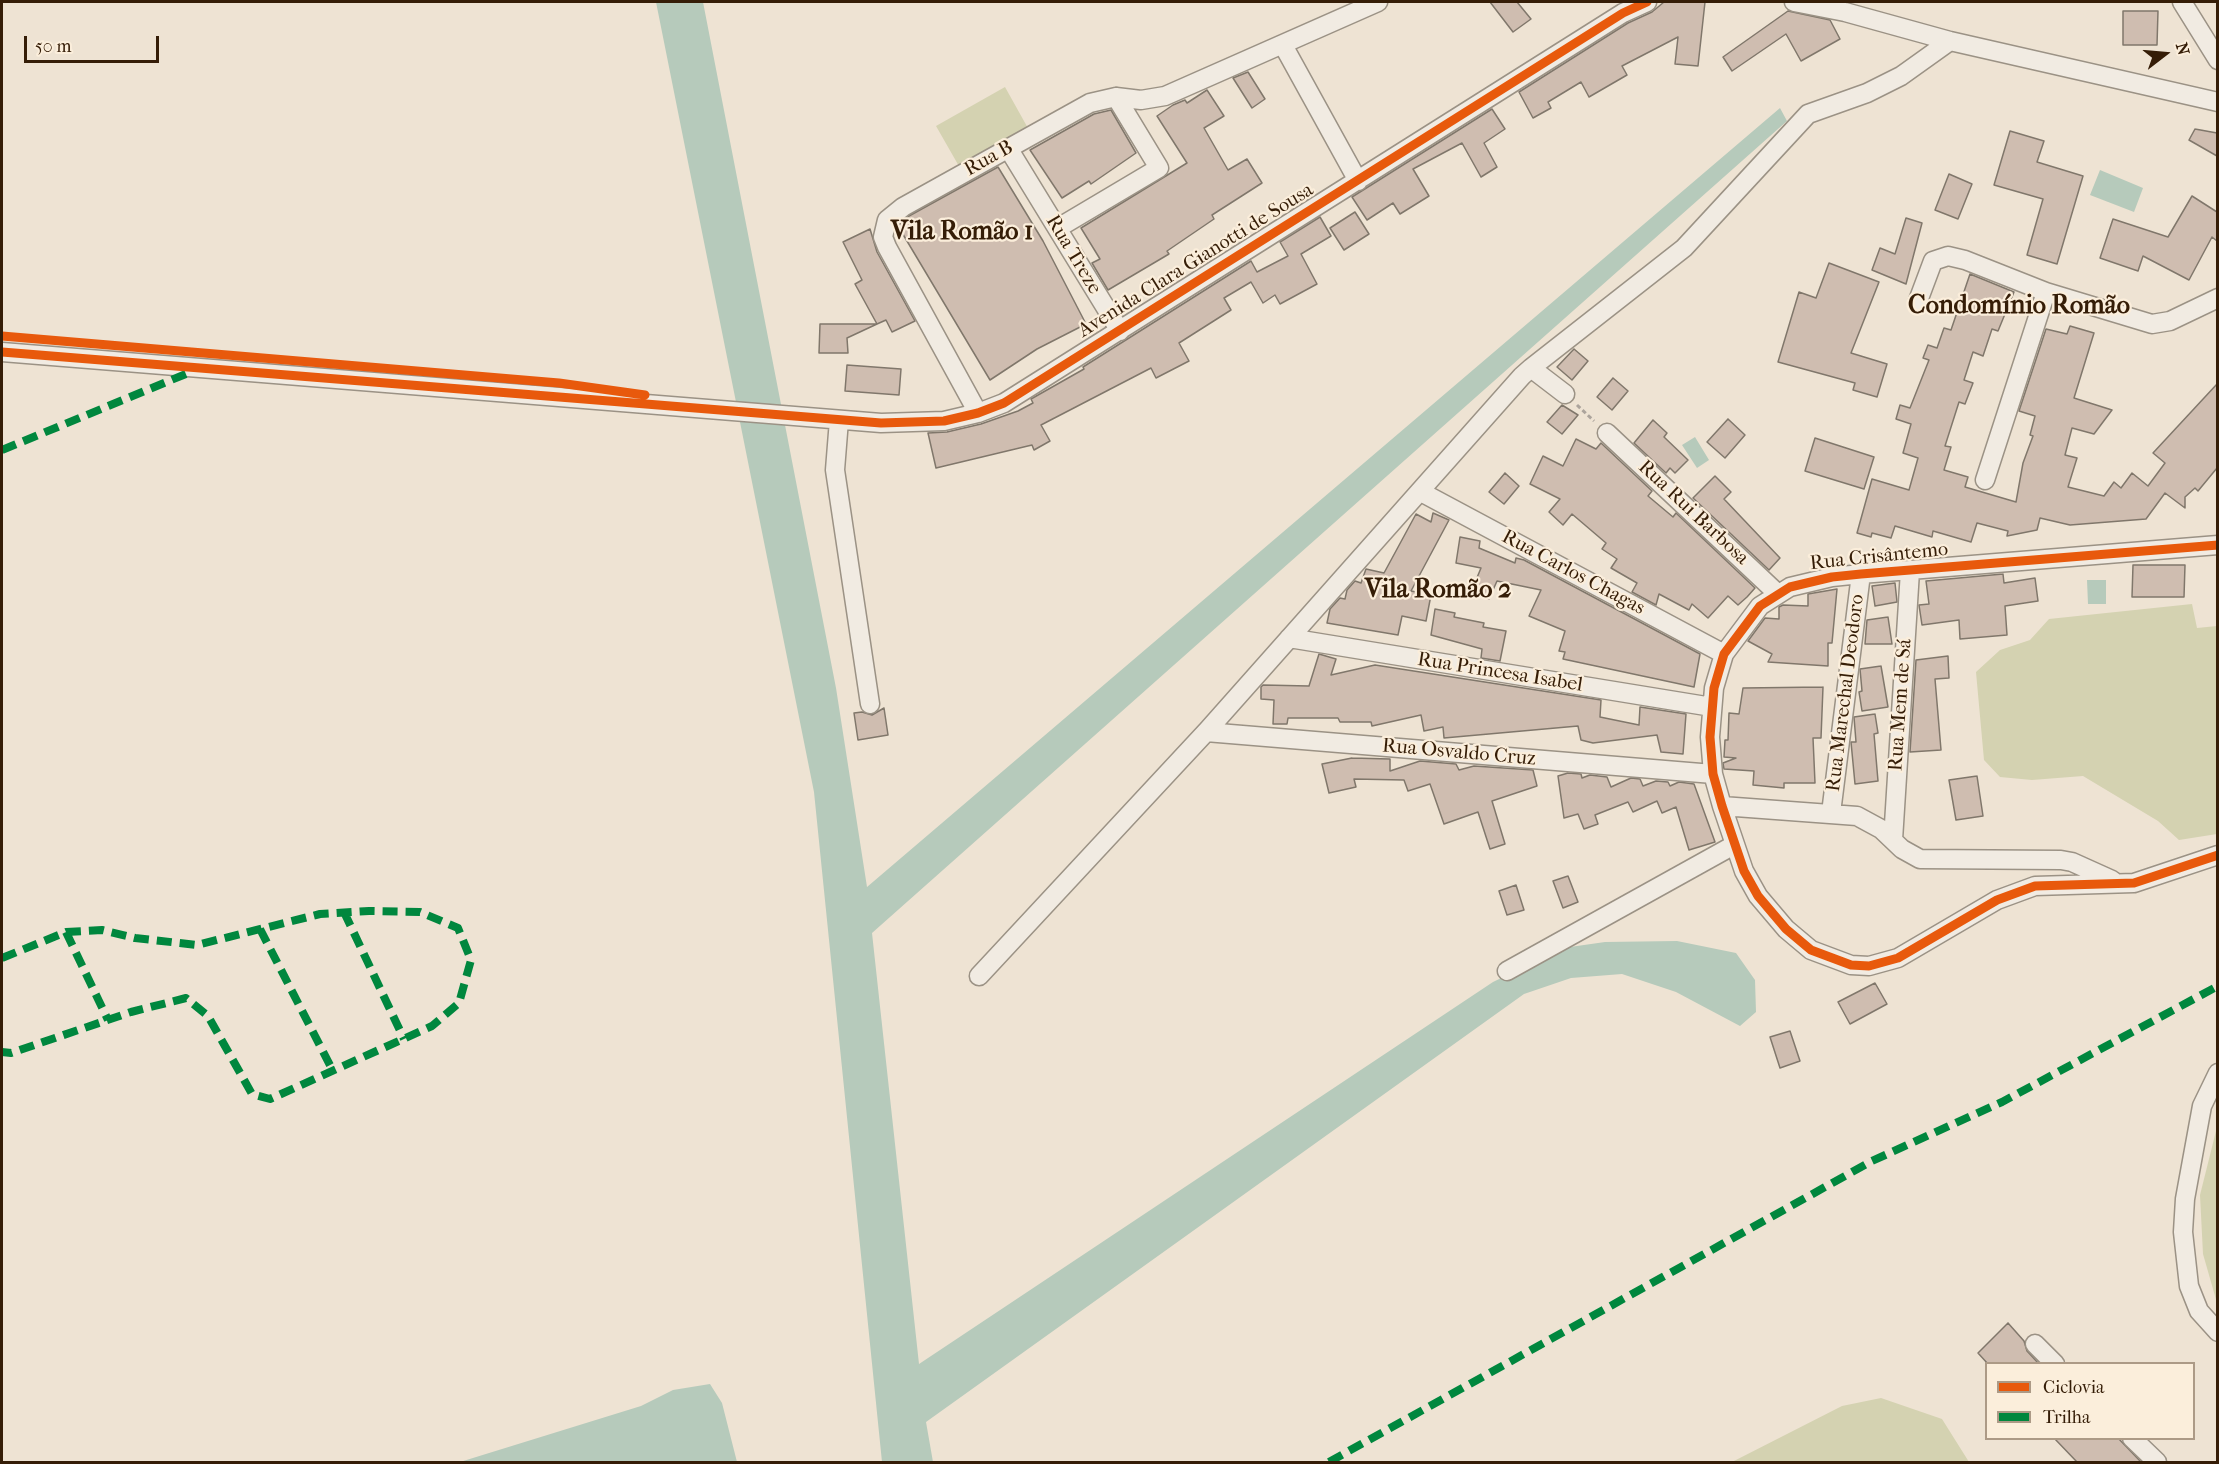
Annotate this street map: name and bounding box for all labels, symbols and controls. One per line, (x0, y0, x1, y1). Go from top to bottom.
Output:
scale bar (27, 24, 162, 62)
north arrow (2135, 24, 2195, 84)
text: 50 m (35, 36, 71, 57)
text: N (2172, 40, 2194, 57)
street label: Rua B (960, 136, 1018, 182)
street label: Avenida Clara Gianotti de Sousa (1074, 179, 1318, 343)
street label: Rua Treze (1040, 211, 1106, 299)
district label: Vila Romão 1 (891, 217, 1033, 249)
district label: Condomínio Romão (1908, 291, 2130, 323)
street label: Rua Rui Barbosa (1633, 456, 1753, 570)
street label: Rua Carlos Chagas (1497, 525, 1649, 621)
street label: Rua Crisântemo (1809, 538, 1949, 576)
district label: Vila Romão 2 (1365, 575, 1511, 607)
street label: Rua Marechal Deodoro (1822, 593, 1870, 793)
street label: Rua Mem de Sá (1884, 638, 1918, 772)
street label: Rua Princesa Isabel (1416, 648, 1584, 698)
street label: Rua Osvaldo Cruz (1381, 734, 1537, 772)
legend (1985, 1362, 2195, 1440)
text: Ciclovia (2043, 1377, 2104, 1398)
text: Trilha (2043, 1407, 2090, 1428)

